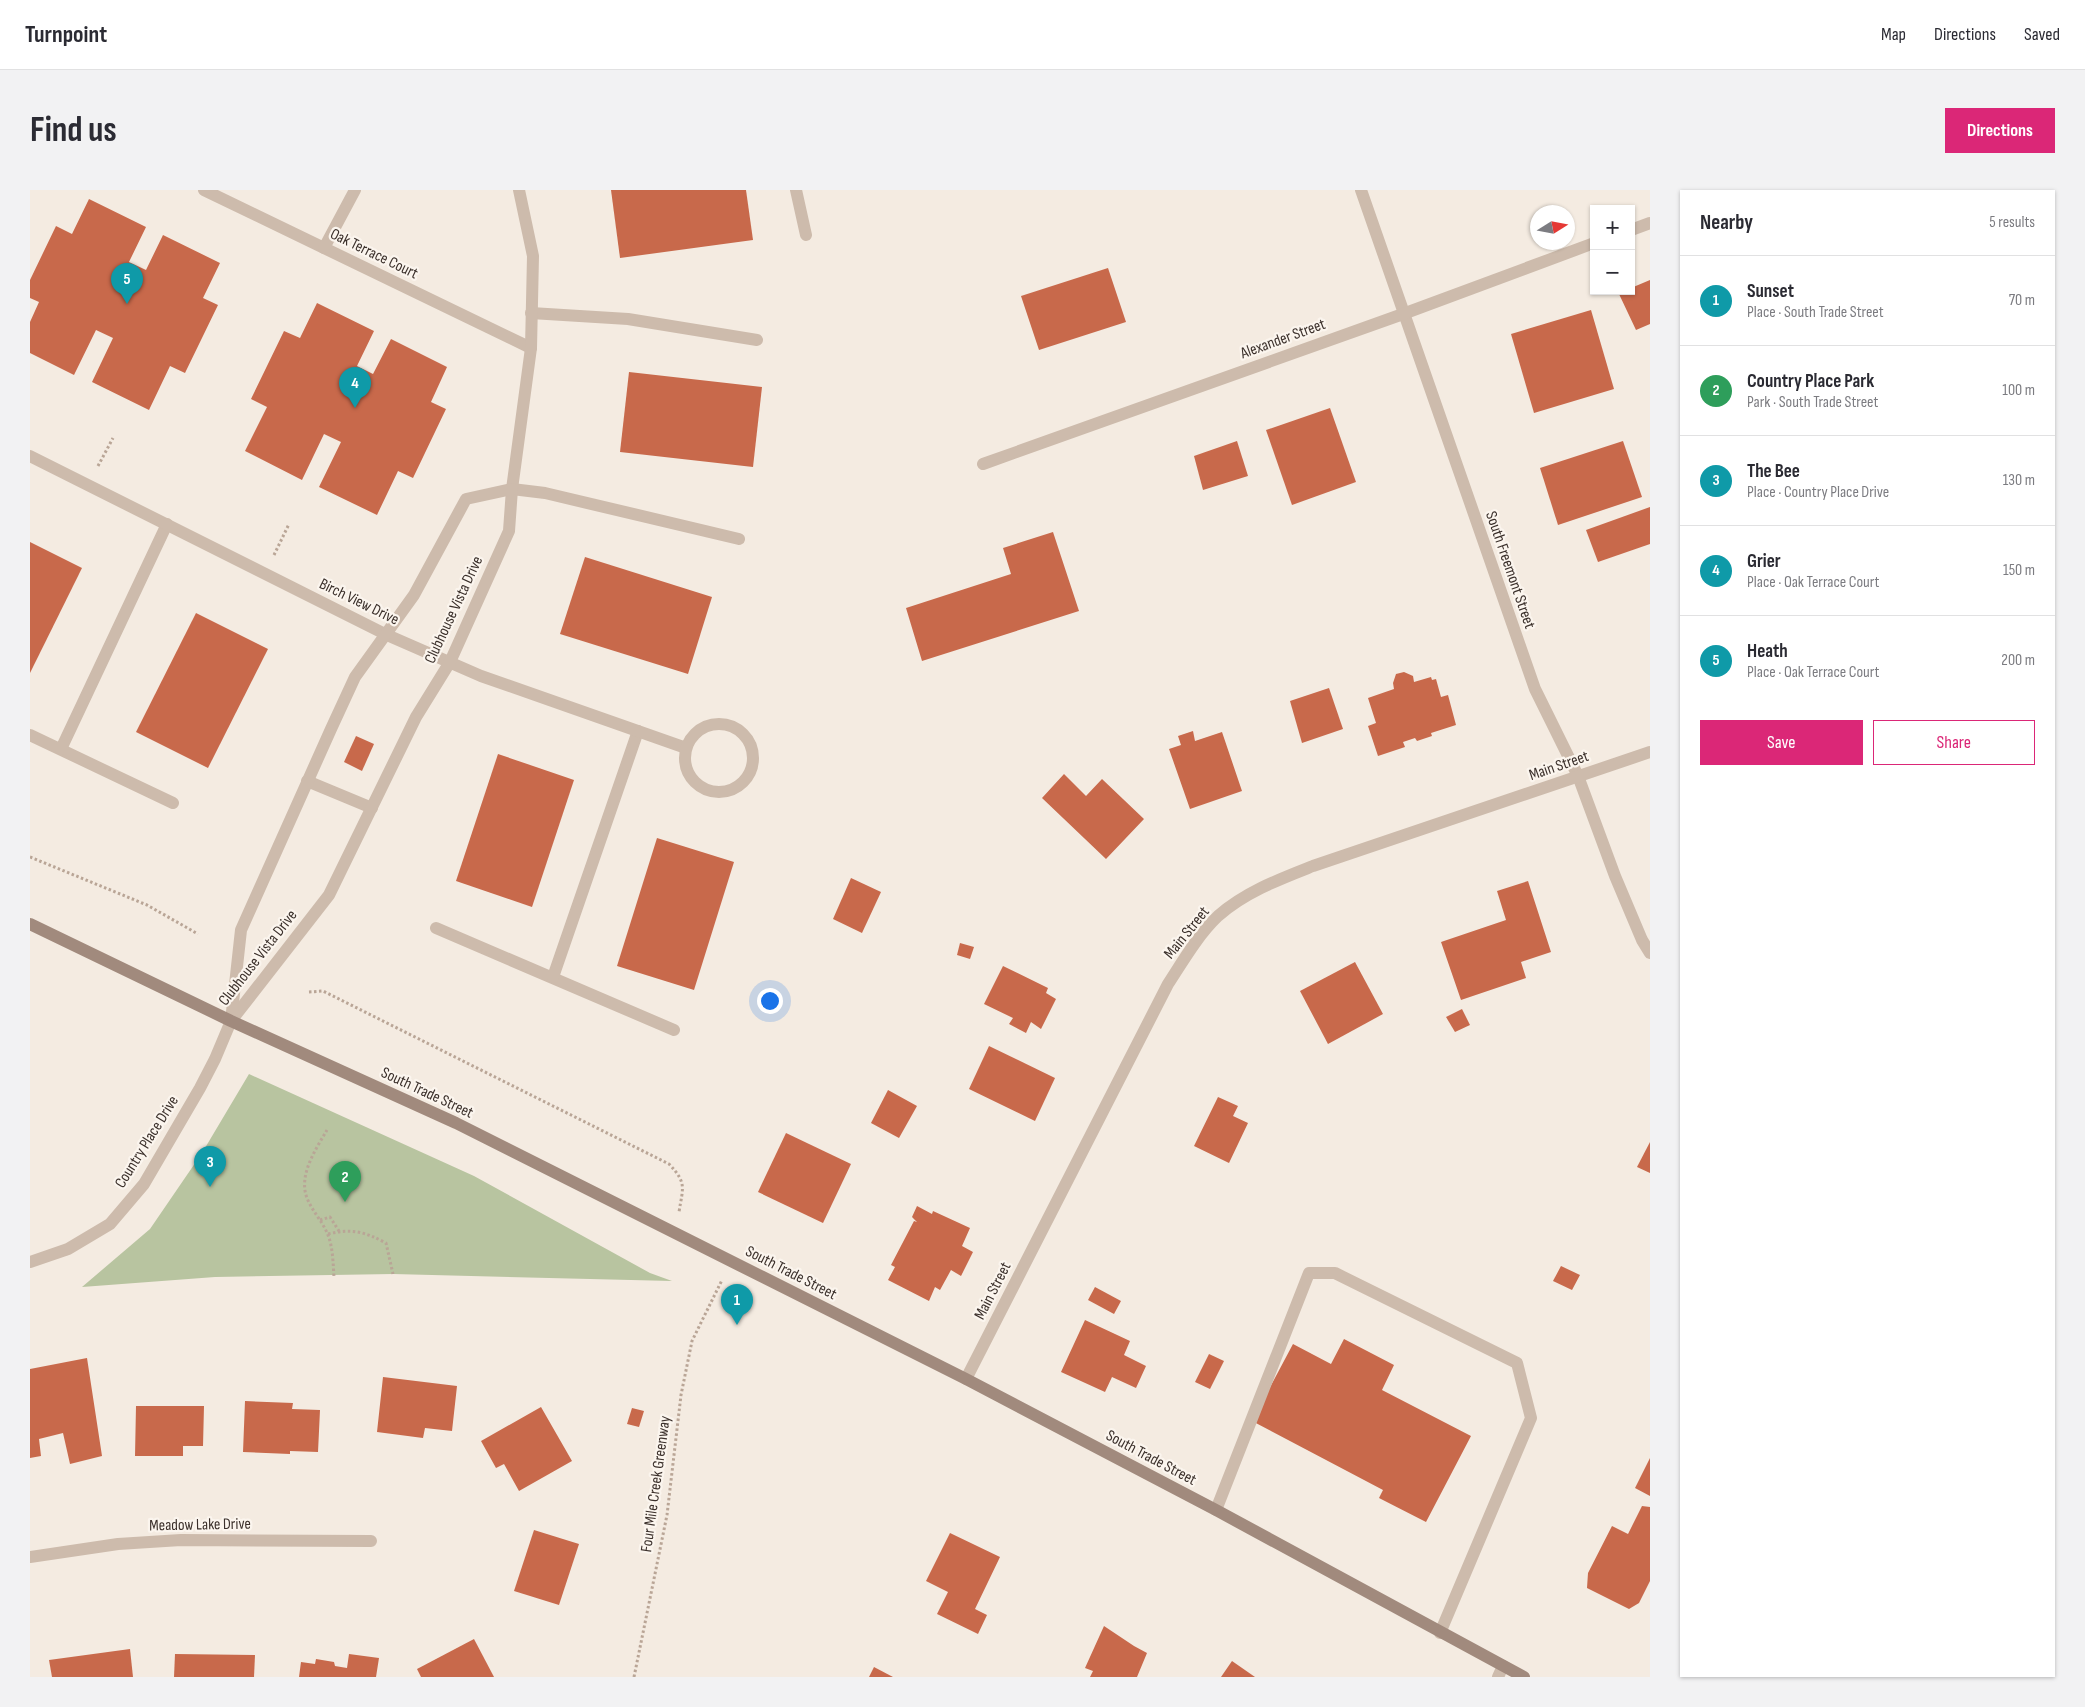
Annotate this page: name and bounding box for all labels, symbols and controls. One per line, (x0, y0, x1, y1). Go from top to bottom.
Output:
text: Turnpoint (25, 20, 107, 49)
text: Map (1881, 24, 1906, 45)
text: Directions (1934, 24, 1996, 45)
text: Saved (2024, 24, 2060, 45)
button: Directions (1945, 108, 2055, 153)
text: Find us (30, 109, 117, 152)
north arrow (1530, 205, 1575, 250)
map controls (1590, 205, 1635, 295)
button: + (1590, 205, 1635, 250)
text: Nearby (1700, 210, 1753, 235)
text: 5 results (1989, 213, 2035, 232)
street label: Oak Terrace Court (327, 225, 421, 284)
button: − (1590, 250, 1635, 295)
pin: 5 (111, 263, 143, 304)
text: Sunset (1747, 280, 1794, 303)
text: 1 (1713, 291, 1719, 310)
text: 70 m (2009, 291, 2035, 310)
text: Place · South Trade Street (1747, 303, 1884, 322)
street label: Alexander Street (1237, 315, 1328, 364)
pin: 4 (339, 367, 371, 408)
text: Country Place Park (1747, 370, 1874, 393)
text: 2 (1712, 381, 1720, 400)
text: 100 m (2002, 381, 2035, 400)
text: Park · South Trade Street (1747, 393, 1878, 412)
text: The Bee (1747, 460, 1800, 483)
text: 3 (1712, 471, 1720, 490)
text: 130 m (2003, 471, 2035, 490)
text: Place · Country Place Drive (1747, 483, 1889, 502)
street label: South Freemont Street (1481, 509, 1539, 631)
text: Grier (1747, 550, 1781, 573)
street label: Clubhouse Vista Drive (421, 553, 487, 667)
text: 4 (1712, 561, 1720, 580)
text: 150 m (2003, 561, 2035, 580)
text: Place · Oak Terrace Court (1747, 573, 1879, 592)
street label: Birch View Drive (316, 575, 402, 629)
text: Heath (1747, 640, 1788, 663)
text: 5 (1712, 651, 1720, 670)
text: 200 m (2001, 651, 2035, 670)
text: Place · Oak Terrace Court (1747, 663, 1879, 682)
button: Save (1700, 720, 1863, 765)
button: Share (1873, 720, 2035, 765)
street label: Main Street (1527, 747, 1591, 785)
street label: Main Street (1160, 903, 1214, 963)
street label: Clubhouse Vista Drive (215, 906, 301, 1010)
your location (757, 988, 783, 1014)
street label: South Trade Street (378, 1063, 476, 1123)
street label: Country Place Drive (111, 1092, 183, 1192)
pin: 3 (194, 1146, 226, 1187)
pin: 2 (329, 1161, 361, 1202)
street label: South Trade Street (742, 1242, 840, 1304)
street label: Main Street (971, 1259, 1016, 1323)
pin: 1 (721, 1284, 753, 1325)
street label: Four Mile Creek Greenway (637, 1415, 675, 1553)
street label: South Trade Street (1103, 1426, 1200, 1490)
street label: Meadow Lake Drive (149, 1515, 251, 1535)

